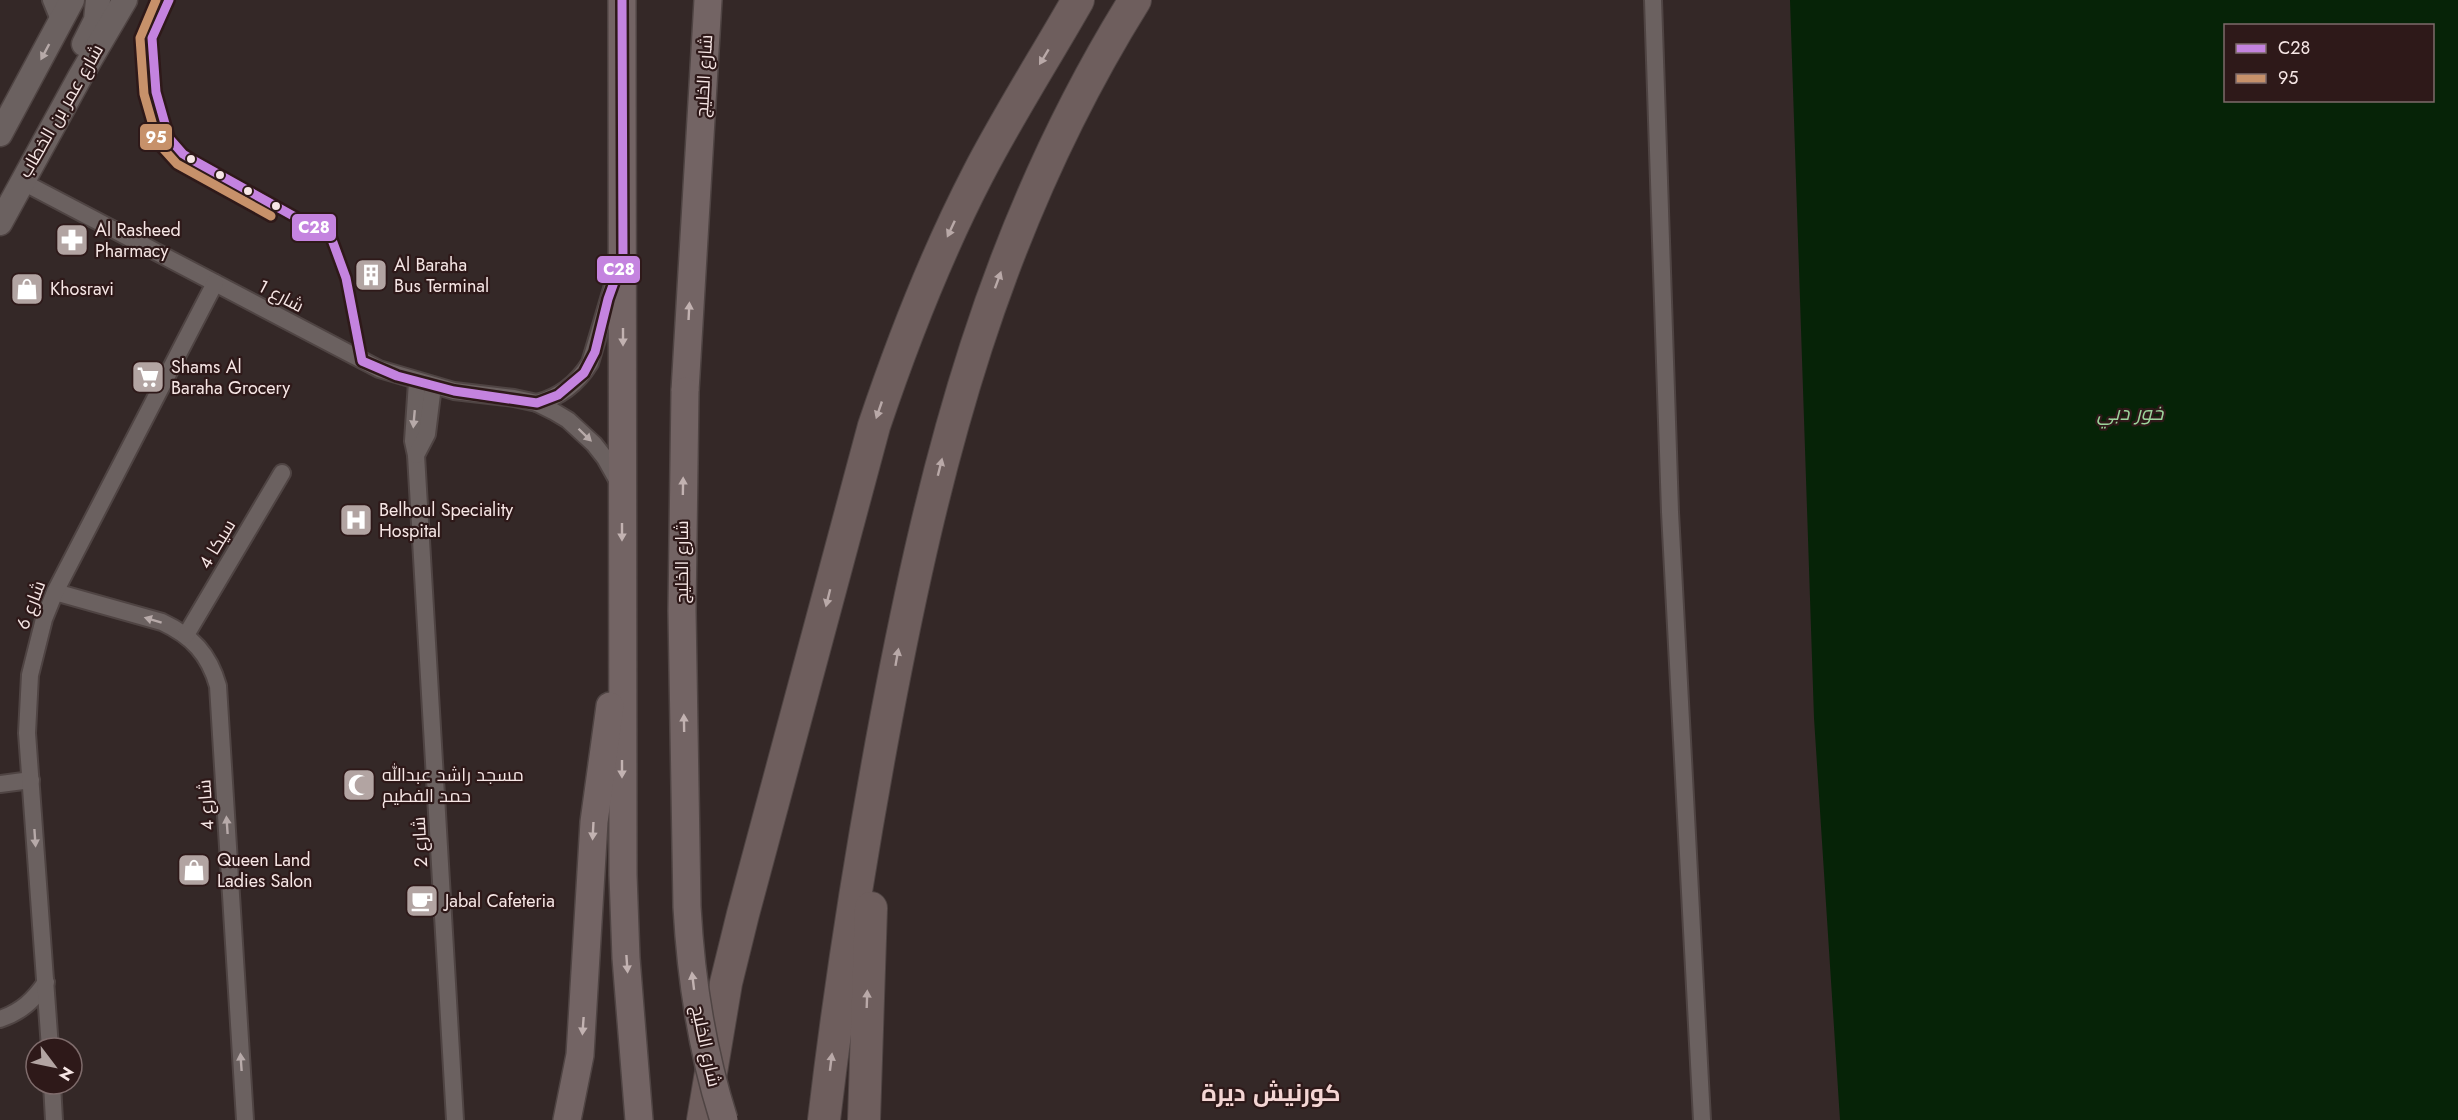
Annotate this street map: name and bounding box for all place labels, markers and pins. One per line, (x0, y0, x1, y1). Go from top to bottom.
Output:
unlabelled marker (185, 153, 197, 165)
unlabelled marker (214, 169, 226, 181)
unlabelled marker (242, 185, 254, 197)
unlabelled marker (270, 200, 282, 212)
place label: Al Rasheed Pharmacy (95, 217, 181, 264)
pharmacy icon: Al Rasheed Pharmacy (54, 222, 90, 258)
place label: Al Baraha Bus Terminal (394, 252, 489, 299)
building icon: Al Baraha Bus Terminal (353, 257, 389, 293)
shop icon: Khosravi (9, 271, 45, 307)
place label: Khosravi (50, 276, 114, 302)
place label: Shams Al Baraha Grocery (171, 354, 290, 401)
supermarket icon: Shams Al Baraha Grocery (130, 359, 166, 395)
place label: Belhoul Speciality Hospital (379, 497, 513, 544)
hospital icon: Belhoul Speciality Hospital (338, 502, 374, 538)
place label: مسجد راشد عبدالله حمد الفطيم (382, 762, 524, 809)
mosque icon: مسجد راشد عبدالله حمد الفطيم (341, 767, 377, 803)
place label: Queen Land Ladies Salon (217, 847, 313, 894)
shop icon: Queen Land Ladies Salon (176, 852, 212, 888)
cafe icon: Jabal Cafeteria (404, 883, 440, 919)
place label: Jabal Cafeteria (443, 888, 555, 914)

